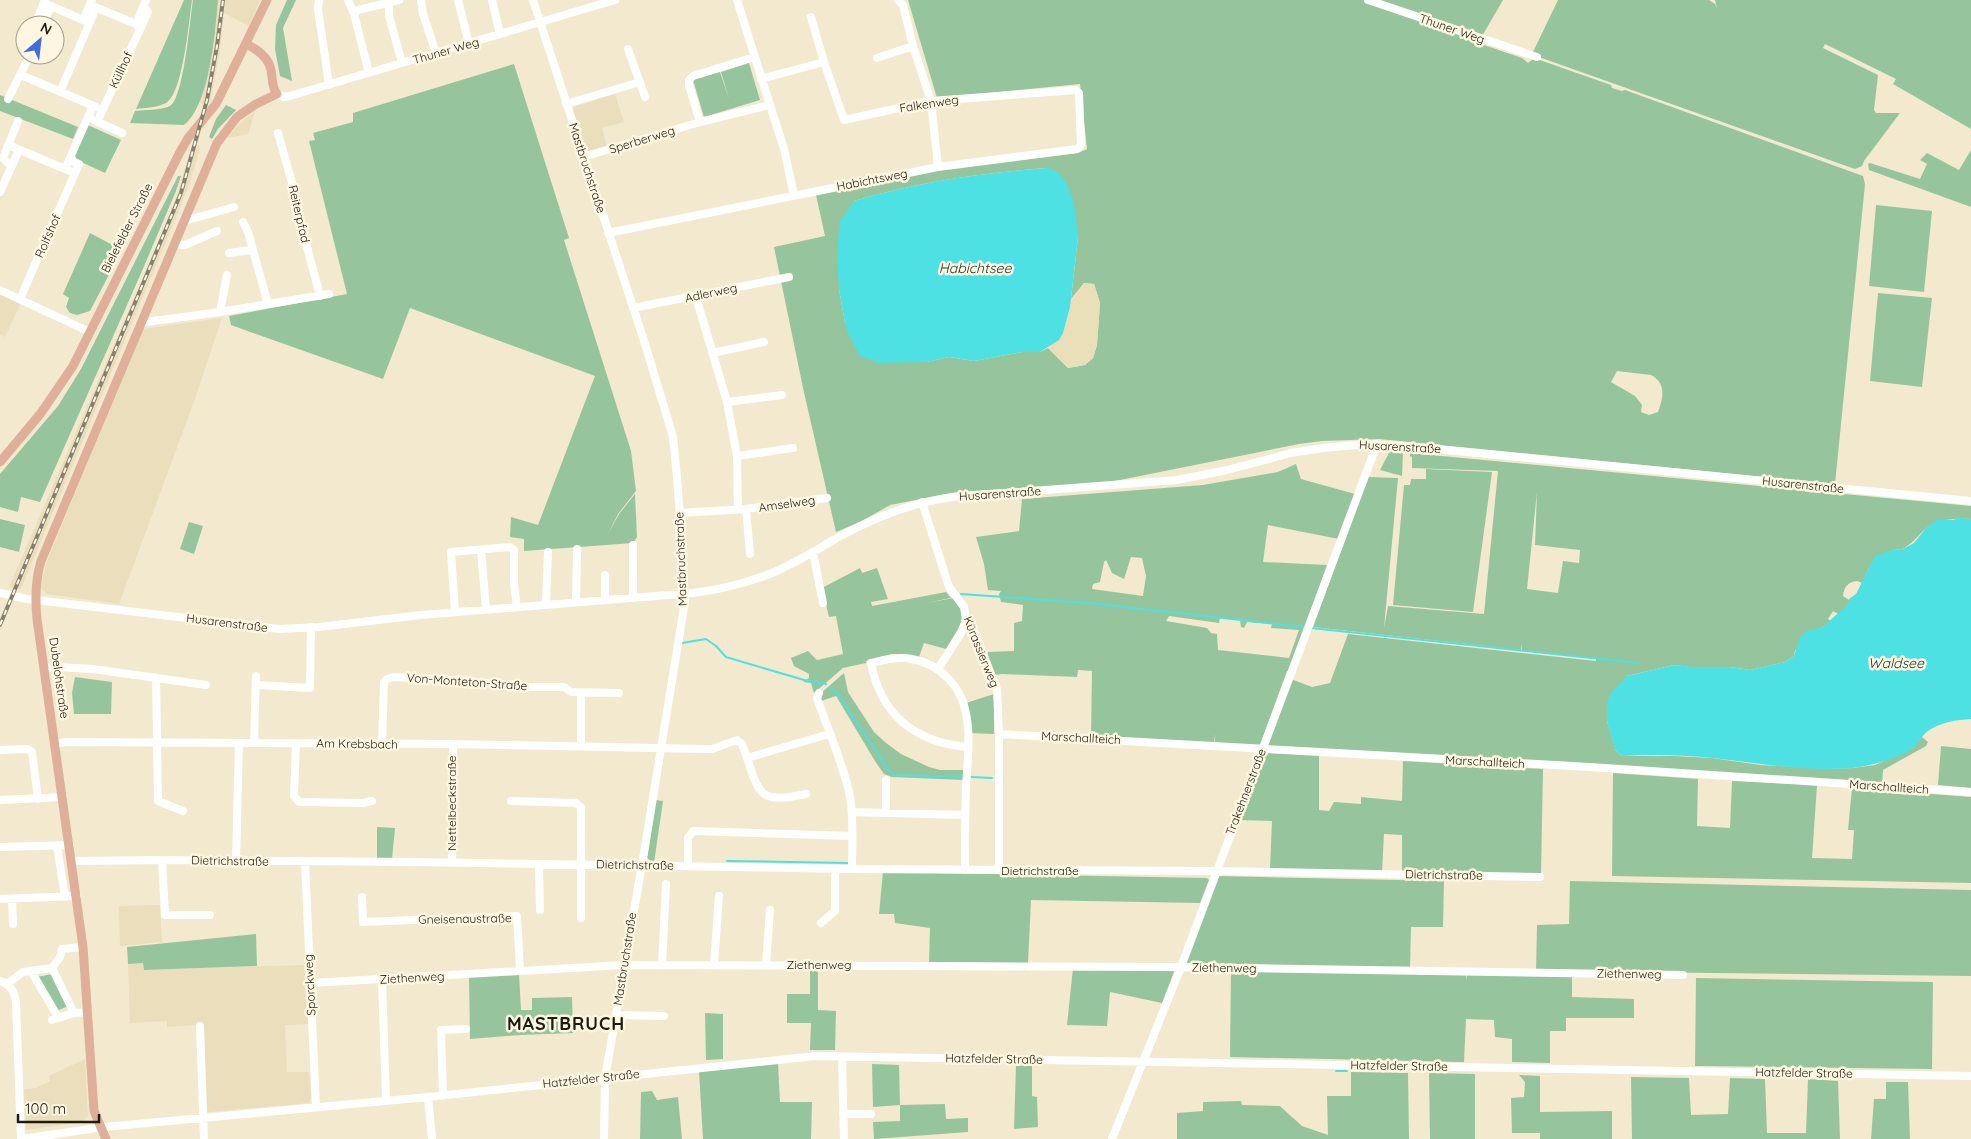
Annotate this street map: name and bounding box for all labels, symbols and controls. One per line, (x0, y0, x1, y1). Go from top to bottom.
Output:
street label: Thuner Weg (1418, 10, 1487, 47)
north arrow (15, 15, 65, 65)
text: N (37, 18, 55, 39)
street label: Thuner Weg (411, 34, 481, 67)
street label: Küllhof (106, 48, 136, 90)
street label: Falkenweg (898, 91, 960, 116)
street label: Mastbruchstraße (566, 121, 609, 215)
street label: Sperberweg (607, 122, 677, 157)
street label: Habichtsweg (835, 165, 909, 194)
street label: Bielefelder Straße (98, 180, 156, 275)
street label: Reiterpfad (286, 184, 313, 244)
street label: Rolfshof (31, 211, 64, 260)
water label: Habichtsee (939, 259, 1012, 277)
street label: Adlerweg (683, 280, 738, 305)
street label: Husarenstraße (1359, 437, 1442, 456)
street label: Husarenstraße (1761, 473, 1845, 496)
street label: Husarenstraße (959, 483, 1042, 504)
street label: Amselweg (758, 492, 816, 515)
street label: Mastbruchstraße (671, 512, 690, 606)
street label: Husarenstraße (185, 610, 269, 635)
street label: Kürassierweg (960, 614, 1003, 690)
street label: Dubelohstraße (46, 636, 73, 720)
water label: Waldsee (1868, 654, 1925, 672)
street label: Von-Monteton-Straße (406, 670, 528, 693)
street label: Marschallteich (1041, 728, 1121, 747)
street label: Am Krebsbach (316, 735, 398, 752)
street label: Trakehnerstraße (1222, 746, 1269, 837)
street label: Marschallteich (1445, 752, 1525, 771)
street label: Nettelbeckstraße (444, 755, 459, 851)
street label: Marschallteich (1849, 776, 1929, 797)
street label: Dietrichstraße (191, 852, 269, 869)
street label: Dietrichstraße (596, 856, 674, 873)
street label: Dietrichstraße (1001, 863, 1079, 878)
street label: Dietrichstraße (1405, 866, 1483, 883)
street label: Gneisenaustraße (418, 910, 512, 927)
street label: Mastbruchstraße (610, 911, 639, 1007)
street label: Sporckweg (300, 954, 319, 1016)
street label: Ziethenweg (787, 957, 851, 972)
street label: Ziethenweg (1191, 959, 1257, 976)
street label: Ziethenweg (1596, 965, 1662, 982)
street label: Ziethenweg (379, 968, 445, 987)
district label: MASTBRUCH (507, 1012, 625, 1035)
street label: Hatzfelder Straße (945, 1050, 1043, 1067)
street label: Hatzfelder Straße (1350, 1057, 1448, 1074)
street label: Hatzfelder Straße (1755, 1064, 1853, 1081)
street label: Hatzfelder Straße (542, 1066, 640, 1091)
scale bar (18, 1092, 99, 1124)
text: 100 m (25, 1099, 66, 1118)

